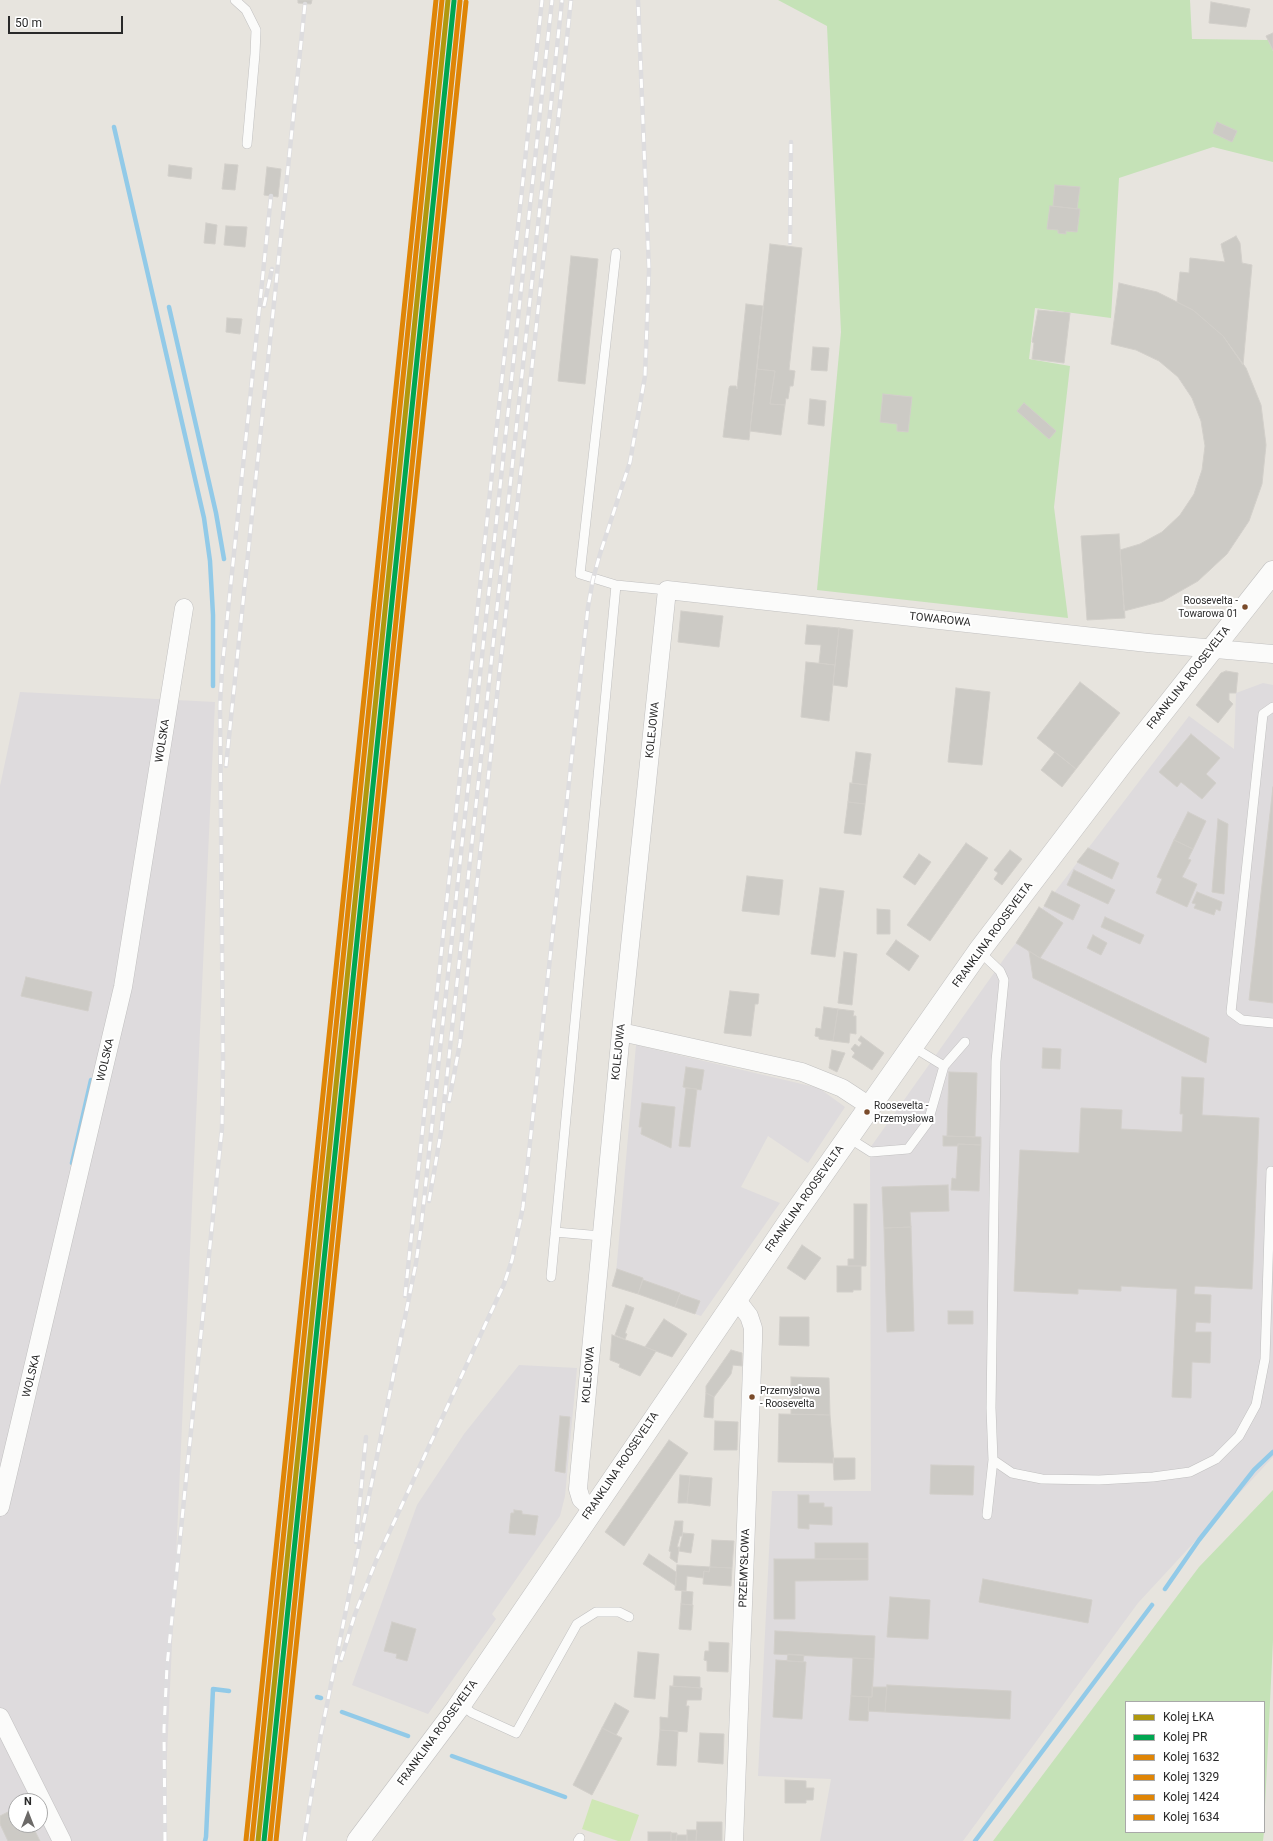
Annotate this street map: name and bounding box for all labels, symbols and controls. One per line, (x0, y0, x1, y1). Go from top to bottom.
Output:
scale bar (10, 8, 125, 34)
text: 50 m (15, 16, 42, 30)
place label: Roosevelta - Towarowa 01 (1178, 595, 1238, 618)
marker: Roosevelta - Towarowa 01 (1240, 602, 1250, 612)
street label: TOWAROWA (909, 610, 971, 630)
street label: FRANKLINA ROOSEVELTA (1145, 624, 1233, 732)
street label: KOLEJOWA (643, 701, 663, 759)
street label: WOLSKA (153, 718, 173, 764)
street label: FRANKLINA ROOSEVELTA (950, 880, 1036, 990)
street label: KOLEJOWA (609, 1023, 629, 1081)
street label: WOLSKA (95, 1037, 117, 1083)
place label: Roosevelta - Przemysłowa (874, 1100, 934, 1124)
marker: Roosevelta - Przemysłowa (862, 1107, 872, 1117)
street label: FRANKLINA ROOSEVELTA (763, 1143, 847, 1255)
street label: KOLEJOWA (580, 1346, 598, 1404)
street label: WOLSKA (20, 1353, 44, 1399)
place label: Przemysłowa - Roosevelta (760, 1385, 820, 1408)
marker: Przemysłowa - Roosevelta (747, 1392, 757, 1402)
street label: FRANKLINA ROOSEVELTA (580, 1410, 662, 1522)
street label: PRZEMYSŁOWA (737, 1528, 753, 1608)
street label: FRANKLINA ROOSEVELTA (395, 1678, 481, 1788)
legend (1125, 1701, 1265, 1833)
text: Kolej ŁKA (1163, 1710, 1214, 1724)
text: Kolej PR (1163, 1730, 1207, 1744)
text: Kolej 1632 (1163, 1750, 1219, 1764)
text: Kolej 1329 (1163, 1770, 1219, 1784)
text: Kolej 1424 (1163, 1790, 1219, 1804)
north arrow (8, 1793, 48, 1833)
text: N (24, 1795, 32, 1808)
text: Kolej 1634 (1163, 1810, 1219, 1824)

